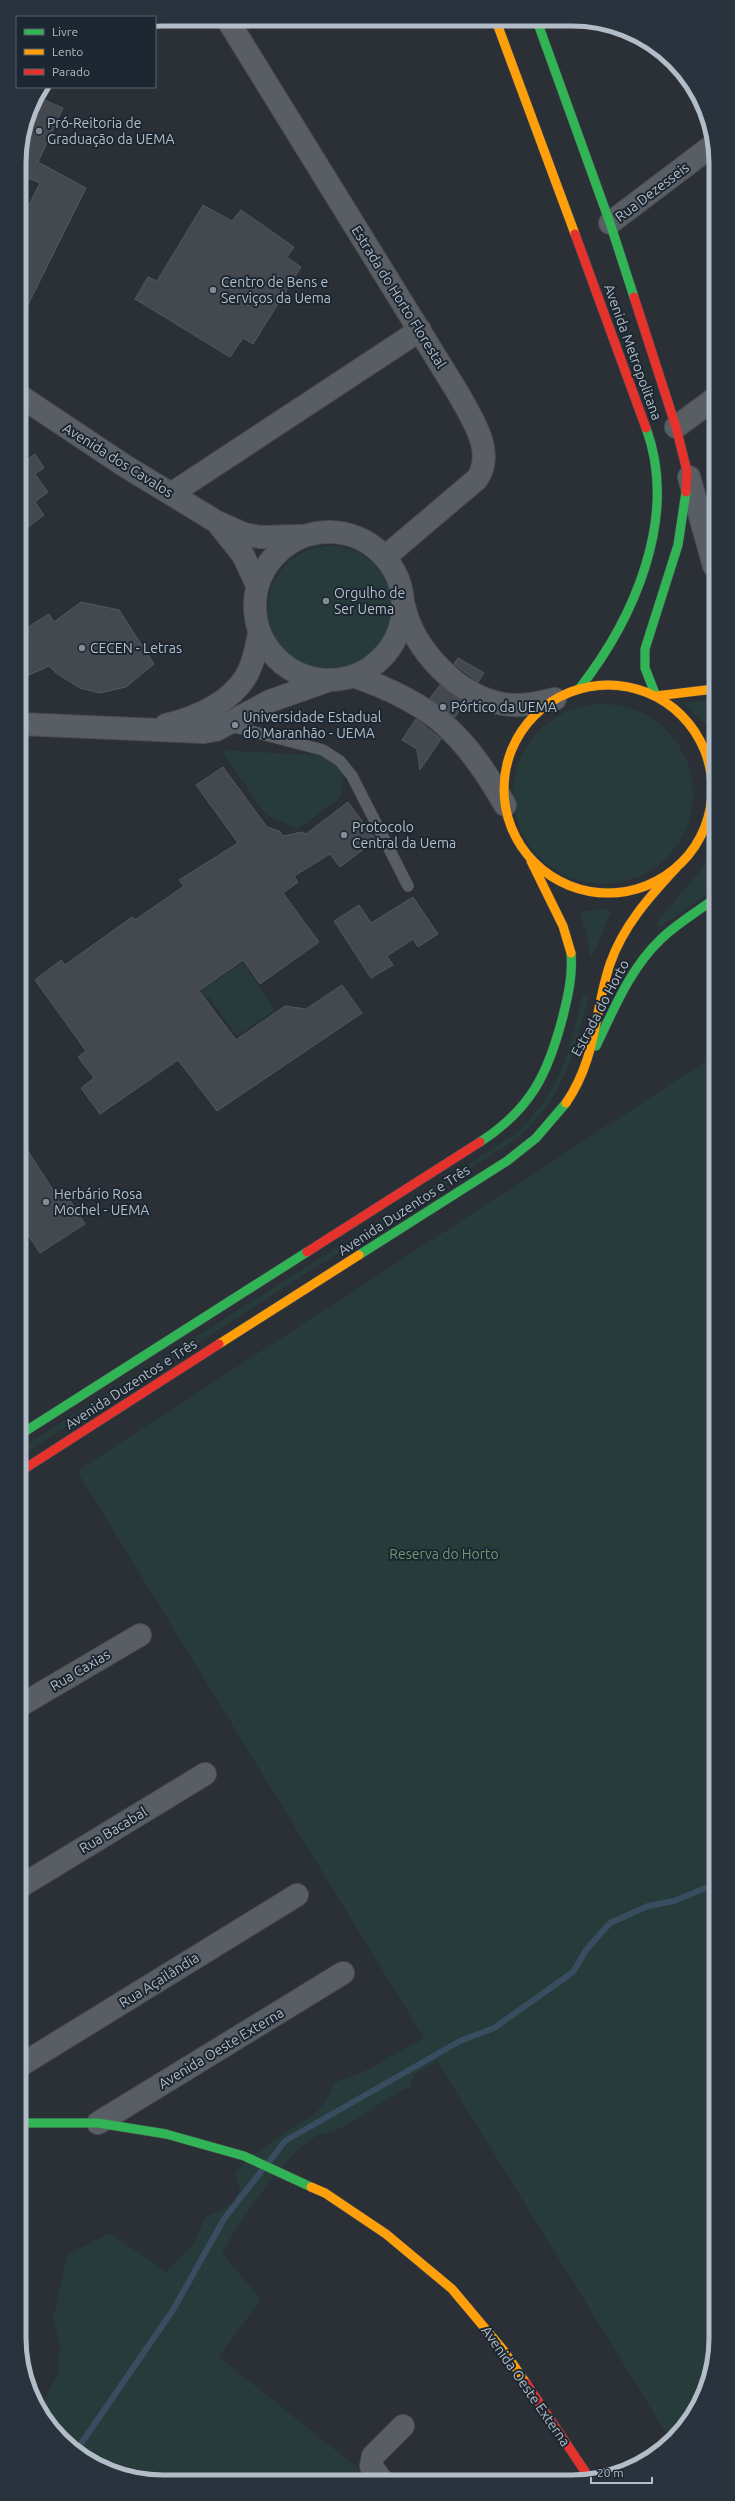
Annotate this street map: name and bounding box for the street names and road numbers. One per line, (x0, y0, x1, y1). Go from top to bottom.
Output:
street label: Rua Dezesseis (612, 159, 692, 225)
street label: Estrada do Horto Florestal (349, 223, 450, 371)
street label: Avenida Metropolitana (601, 282, 665, 422)
street label: Avenida dos Cavalos (60, 420, 176, 500)
street label: Estrada do Horto (568, 957, 632, 1059)
street label: Avenida Duzentos e Três (335, 1161, 473, 1259)
street label: Avenida Duzentos e Três (62, 1335, 200, 1433)
street label: Rua Caxias (47, 1646, 113, 1694)
street label: Rua Bacabal (76, 1803, 150, 1856)
street label: Rua Açailândia (116, 1949, 202, 2011)
street label: Avenida Oeste Externa (155, 2004, 287, 2092)
street label: Avenida Oeste Externa (478, 2323, 574, 2449)

